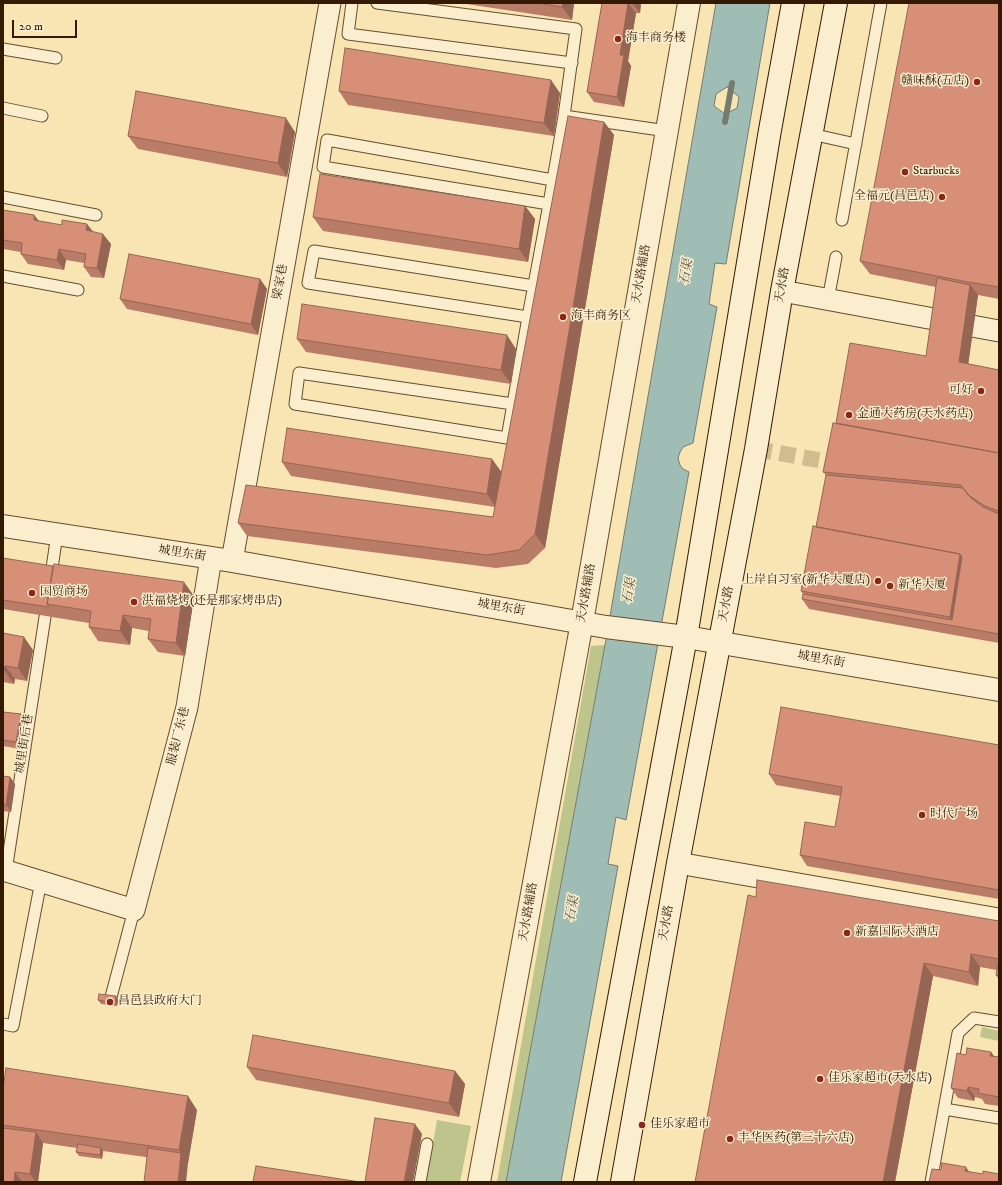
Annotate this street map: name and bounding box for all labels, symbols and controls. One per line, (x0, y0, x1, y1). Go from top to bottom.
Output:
scale bar (14, 12, 79, 38)
text: 20 m (19, 19, 43, 34)
place label: 海丰商务楼 (626, 32, 686, 46)
marker: 海丰商务楼 (613, 34, 623, 44)
place label: 赣味酥(五店) (901, 75, 969, 89)
marker: 赣味酥(五店) (972, 77, 982, 87)
place label: Starbucks (913, 165, 959, 179)
marker: Starbucks (900, 167, 910, 177)
place label: 全福元(昌邑店) (854, 190, 934, 204)
marker: 全福元(昌邑店) (937, 192, 947, 202)
street label: 天水路辅路 (630, 243, 654, 305)
water label: 石渠 (677, 258, 697, 286)
street label: 梁家巷 (271, 263, 291, 301)
street label: 天水路 (773, 266, 793, 304)
place label: 海丰商务区 (571, 310, 631, 324)
marker: 海丰商务区 (558, 312, 568, 322)
place label: 可好 (949, 384, 973, 398)
marker: 可好 (976, 386, 986, 396)
place label: 金通大药房(天水药店) (857, 408, 973, 422)
marker: 金通大药房(天水药店) (844, 410, 854, 420)
street label: 城里东街 (157, 543, 207, 565)
street label: 天水路辅路 (575, 562, 599, 624)
place label: 上岸自习室(新华大厦店) (742, 574, 870, 588)
marker: 上岸自习室(新华大厦店) (873, 576, 883, 586)
water label: 石渠 (620, 577, 640, 605)
place label: 新华大厦 (898, 579, 946, 593)
marker: 新华大厦 (885, 581, 895, 591)
street label: 天水路 (716, 585, 738, 623)
place label: 国贸商场 (40, 586, 88, 600)
marker: 国贸商场 (27, 588, 37, 598)
place label: 洪福烧烤(还是那家烤串店) (142, 595, 282, 609)
marker: 洪福烧烤(还是那家烤串店) (129, 597, 139, 607)
street label: 城里东街 (476, 597, 526, 619)
street label: 城里东街 (796, 649, 846, 671)
street label: 服装厂东巷 (165, 705, 193, 767)
street label: 城里街后巷 (13, 713, 37, 775)
place label: 时代广场 (930, 808, 978, 822)
marker: 时代广场 (917, 810, 927, 820)
street label: 天水路辅路 (517, 881, 541, 943)
water label: 石渠 (563, 895, 583, 923)
street label: 天水路 (657, 904, 677, 942)
place label: 新嘉国际大酒店 (855, 926, 939, 940)
marker: 新嘉国际大酒店 (842, 928, 852, 938)
place label: 昌邑县政府大门 (118, 995, 202, 1009)
marker: 昌邑县政府大门 (105, 997, 115, 1007)
place label: 佳乐家超市(天水店) (828, 1072, 932, 1086)
marker: 佳乐家超市(天水店) (815, 1074, 825, 1084)
place label: 佳乐家超市 (650, 1118, 710, 1132)
marker: 佳乐家超市 (637, 1120, 647, 1130)
place label: 丰华医药(第三十六店) (738, 1132, 854, 1146)
marker: 丰华医药(第三十六店) (725, 1134, 735, 1144)

